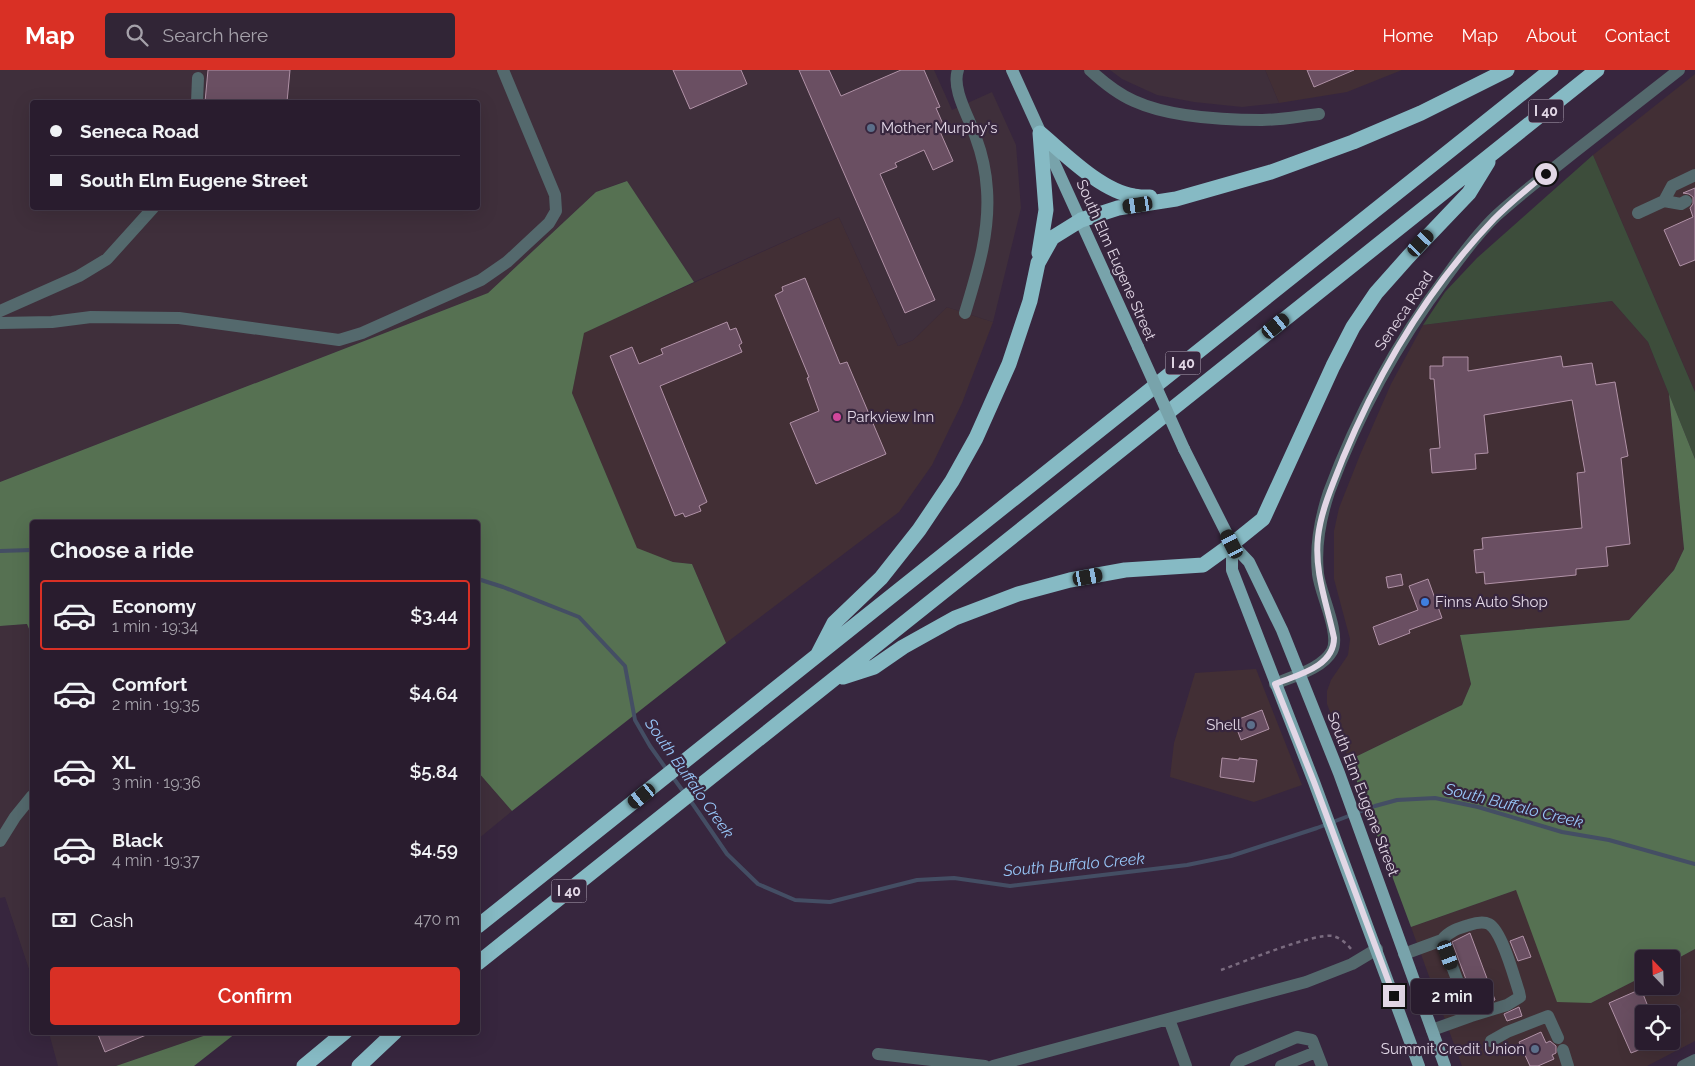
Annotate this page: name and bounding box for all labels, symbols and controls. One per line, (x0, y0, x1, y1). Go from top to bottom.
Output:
search box (105, 13, 455, 58)
text: Map (25, 21, 75, 50)
icon: search (123, 21, 151, 49)
text: Search here (163, 24, 268, 46)
text: Home (1382, 25, 1433, 46)
text: Map (1461, 25, 1498, 46)
text: About (1526, 25, 1577, 46)
text: Contact (1605, 25, 1670, 46)
road number: I 40 (1528, 99, 1564, 122)
place label: Mother Murphy's (881, 119, 998, 137)
text: Seneca Road (80, 120, 199, 142)
marker: Mother Murphy's (865, 122, 877, 134)
route start (1535, 163, 1557, 185)
text: South Elm Eugene Street (80, 169, 308, 191)
street label: South Elm Eugene Street (1072, 177, 1160, 343)
car (1122, 195, 1153, 215)
car (1405, 227, 1436, 259)
street label: Seneca Road (1371, 268, 1437, 354)
car (1259, 311, 1292, 341)
road number: I 40 (1166, 352, 1200, 374)
place label: Parkview Inn (847, 408, 934, 426)
marker: Parkview Inn (831, 411, 843, 423)
car (1218, 527, 1245, 561)
text: Choose a ride (50, 537, 194, 563)
car (1071, 567, 1104, 587)
icon: car (52, 593, 97, 638)
place label: Finns Auto Shop (1435, 593, 1548, 611)
text: Economy (112, 595, 196, 617)
marker: Finns Auto Shop (1419, 596, 1431, 608)
text: $3.44 (410, 604, 458, 626)
text: 1 min · 19:34 (112, 617, 198, 636)
icon: car (52, 671, 97, 716)
text: Comfort (112, 673, 187, 695)
text: $4.64 (409, 682, 458, 704)
text: 2 min · 19:35 (112, 695, 200, 714)
street label: South Elm Eugene Street (1323, 709, 1403, 879)
water label: South Buffalo Creek (640, 714, 738, 842)
place label: Shell (1206, 716, 1242, 734)
marker: Shell (1245, 719, 1257, 731)
icon: car (52, 749, 97, 794)
text: XL (112, 751, 135, 773)
text: $5.84 (409, 760, 458, 782)
text: 3 min · 19:36 (112, 773, 201, 792)
water label: South Buffalo Creek (1442, 779, 1586, 832)
car (625, 781, 658, 811)
icon: car (52, 827, 97, 872)
text: Black (112, 829, 163, 851)
text: $4.59 (410, 838, 458, 860)
water label: South Buffalo Creek (1001, 849, 1146, 880)
text: 4 min · 19:37 (112, 851, 200, 870)
road number: I 40 (552, 879, 586, 902)
icon: cash (50, 906, 78, 934)
text: Cash (90, 909, 134, 931)
text: 470 m (414, 910, 460, 929)
car (1435, 938, 1460, 972)
north arrow (1635, 950, 1680, 995)
map controls (1635, 950, 1680, 1050)
button: Confirm (50, 967, 460, 1025)
callout: 2 min (1412, 978, 1494, 1014)
route end (1383, 985, 1405, 1007)
text: 2 min (1432, 987, 1473, 1006)
button: locate (1635, 1005, 1680, 1050)
place label: Summit Credit Union (1381, 1040, 1525, 1058)
marker: Summit Credit Union (1529, 1043, 1541, 1055)

